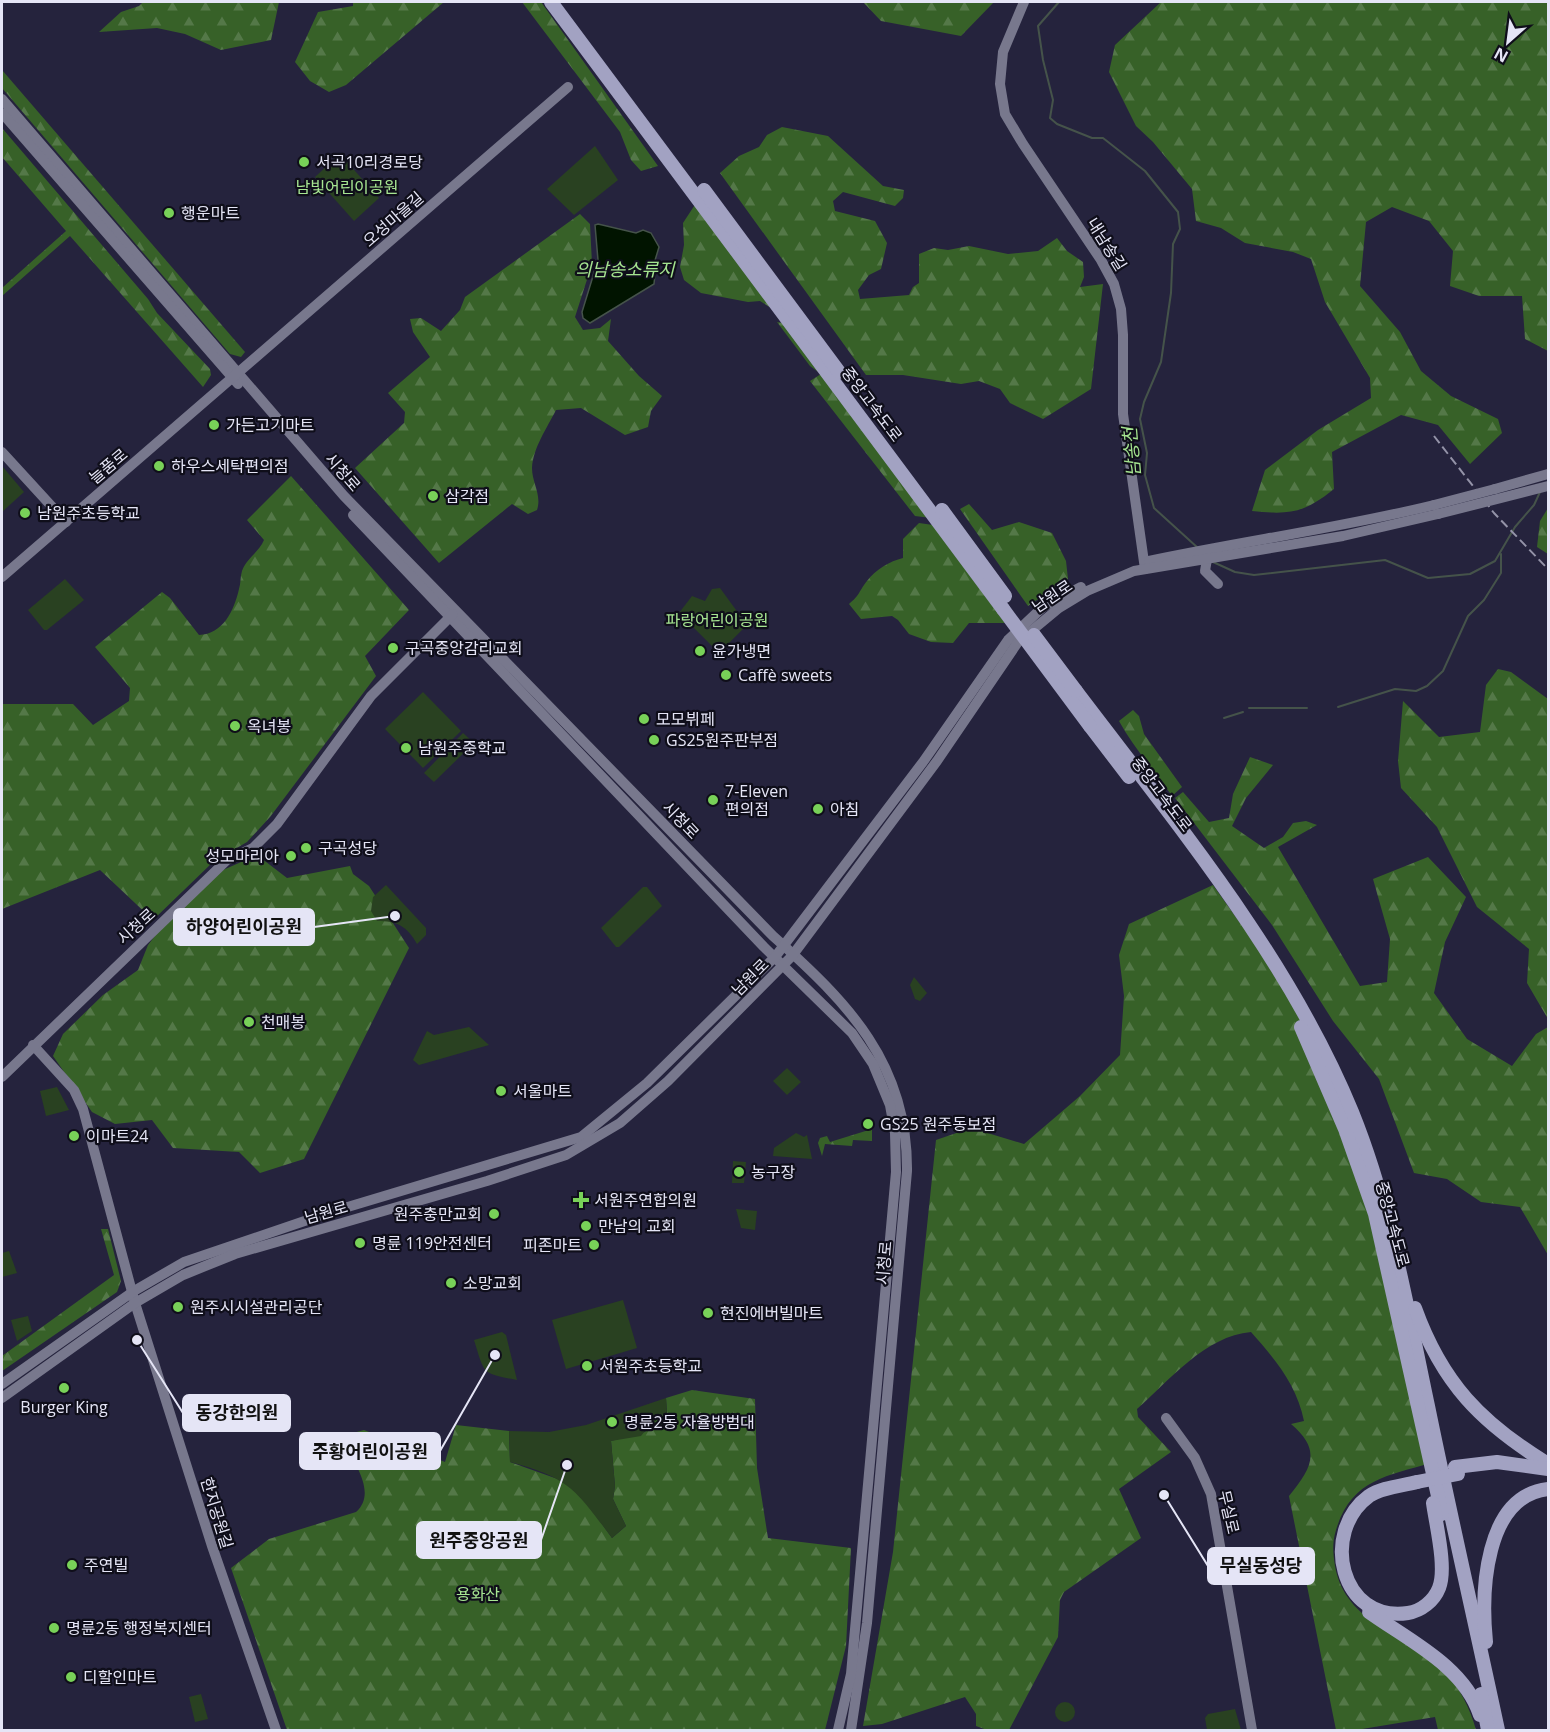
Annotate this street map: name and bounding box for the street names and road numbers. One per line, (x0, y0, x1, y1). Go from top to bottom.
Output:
street label: 오성마을길 (358, 187, 428, 251)
street label: 내남송길 (1082, 213, 1132, 275)
street label: 중앙고속도로 (837, 362, 908, 446)
street label: 늘품로 (84, 443, 132, 489)
street label: 시청로 (320, 448, 366, 496)
street label: 남원로 (1028, 574, 1077, 617)
street label: 중앙고속도로 (1127, 752, 1198, 836)
street label: 시청로 (658, 796, 704, 844)
street label: 시청로 (112, 903, 160, 949)
street label: 남원로 (727, 953, 774, 1000)
street label: 중앙고속도로 (1371, 1178, 1415, 1270)
street label: 남원로 (302, 1195, 351, 1229)
street label: 시청로 (871, 1240, 897, 1286)
street label: 한지공원길 (196, 1475, 238, 1551)
street label: 무실로 (1213, 1488, 1245, 1536)

